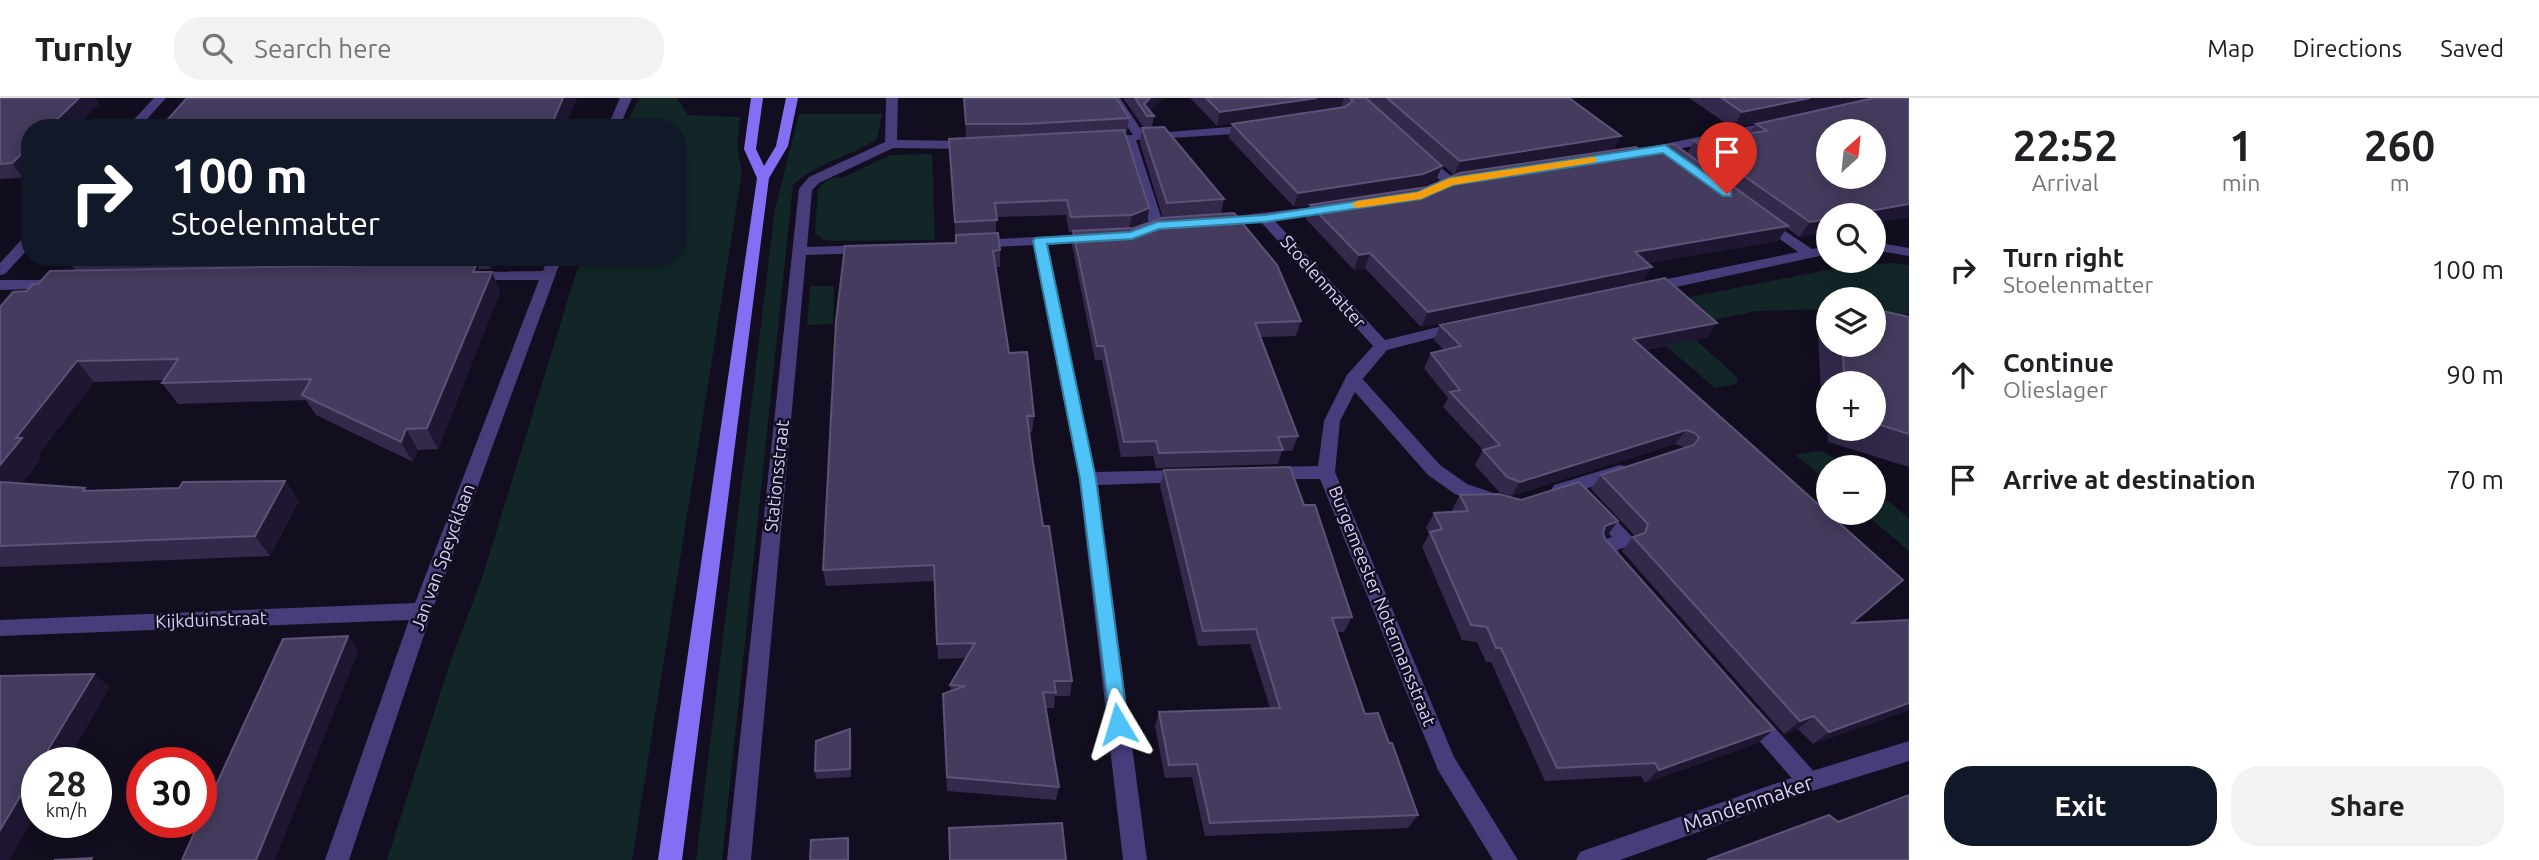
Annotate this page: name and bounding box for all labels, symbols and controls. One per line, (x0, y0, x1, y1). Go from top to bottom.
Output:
search box (174, 17, 664, 80)
icon: search (198, 29, 236, 67)
text: Turnly (35, 30, 132, 67)
text: Search here (254, 34, 392, 63)
text: Map (2207, 35, 2254, 62)
text: Directions (2292, 35, 2402, 62)
text: Saved (2440, 35, 2504, 62)
north arrow (1816, 119, 1886, 189)
map controls (1816, 119, 1886, 525)
pin (1697, 122, 1757, 194)
text: 22:52 (2013, 122, 2118, 169)
text: 1 (2229, 122, 2253, 169)
text: 260 (2364, 122, 2435, 169)
icon: arrive (1708, 133, 1746, 171)
icon: right (56, 147, 147, 238)
text: 100 m (171, 147, 308, 202)
text: Arrival (2032, 170, 2099, 195)
text: min (2222, 170, 2260, 195)
text: m (2390, 170, 2410, 195)
button: search (1816, 203, 1886, 273)
text: Stoelenmatter (171, 205, 380, 241)
street label: Stoelenmatter (1277, 231, 1371, 332)
text: Turn right (2003, 243, 2124, 272)
icon: right (1944, 251, 1982, 289)
text: 100 m (2432, 255, 2504, 284)
text: Stoelenmatter (2003, 272, 2153, 297)
button: layers (1816, 287, 1886, 357)
text: Continue (2003, 348, 2114, 377)
icon: ahead (1944, 356, 1982, 394)
text: 90 m (2446, 360, 2504, 389)
button: + (1816, 371, 1886, 441)
text: Olieslager (2003, 377, 2108, 402)
street label: Stationsstraat (760, 419, 792, 533)
button: − (1816, 455, 1886, 525)
icon: arrive (1944, 461, 1982, 499)
text: Arrive at destination (2003, 465, 2256, 494)
text: 70 m (2446, 465, 2504, 494)
street label: Jan van Speycklaan (406, 481, 478, 633)
street label: Burgemeester Notermansstraat (1325, 483, 1440, 729)
street label: Kijkduinstraat (155, 607, 267, 631)
position arrow (1081, 687, 1155, 761)
speed limit sign: 30 (126, 747, 217, 838)
text: 28 (47, 763, 86, 803)
button: Exit (1944, 766, 2217, 846)
button: Share (2231, 766, 2504, 846)
street label: Mandenmaker (1680, 770, 1816, 836)
text: km/h (46, 800, 87, 820)

